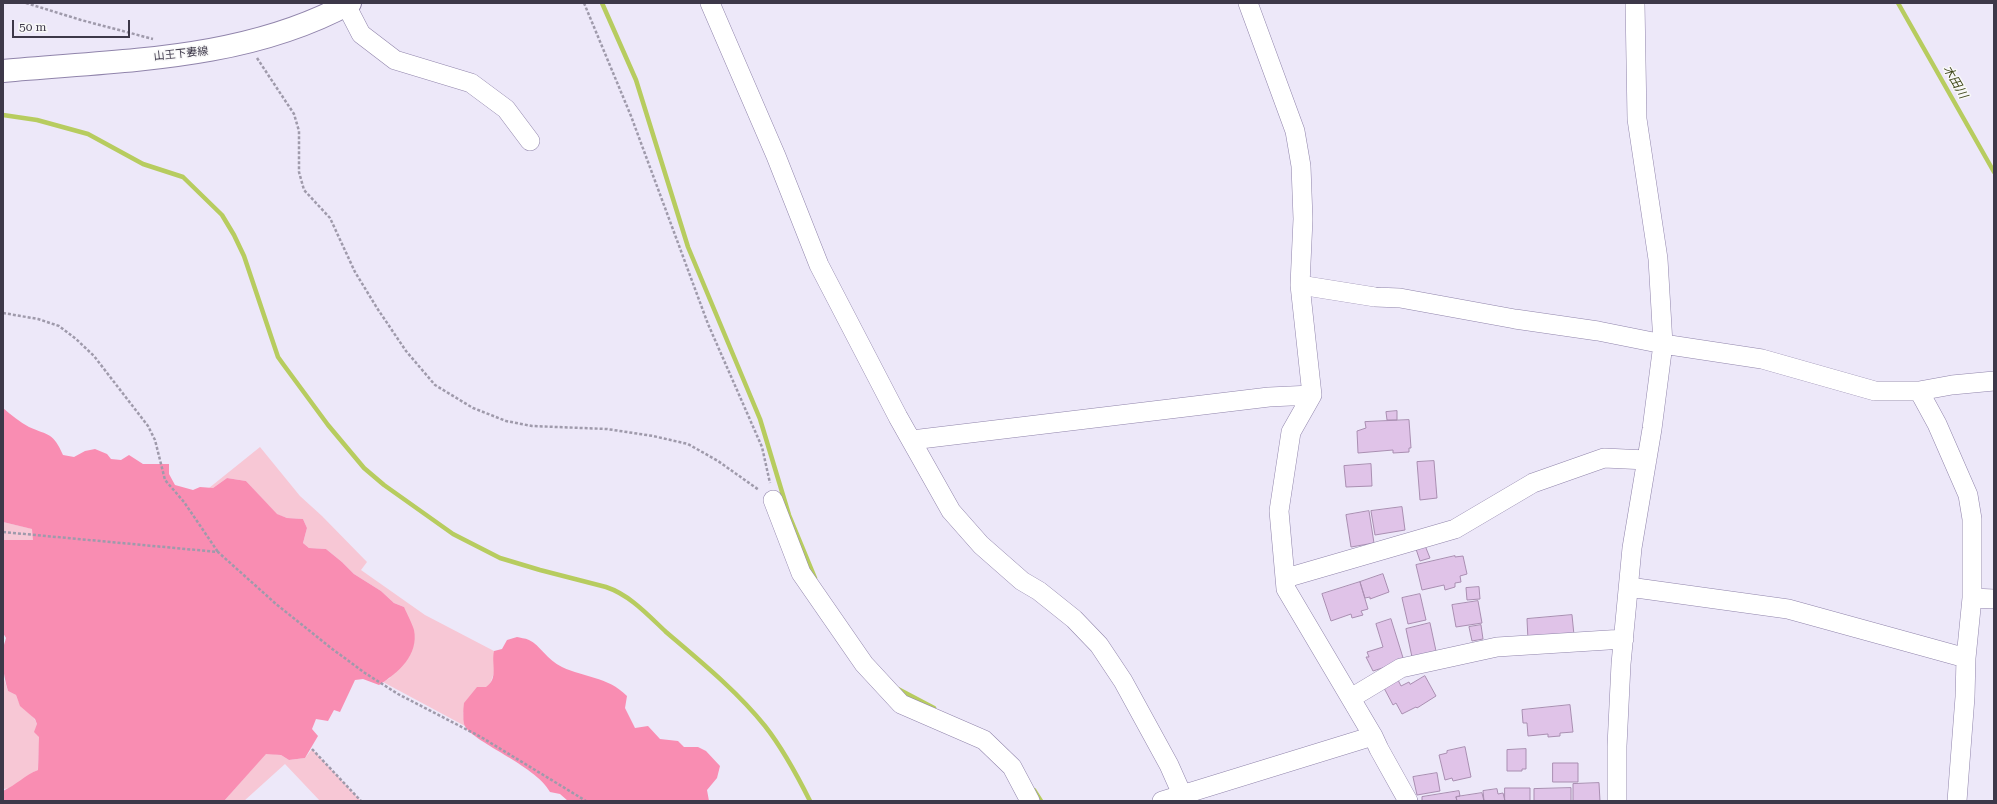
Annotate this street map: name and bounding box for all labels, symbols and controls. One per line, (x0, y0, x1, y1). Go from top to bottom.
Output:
scale bar (14, 12, 132, 38)
text: 50 m (19, 20, 46, 34)
street label: 山王下妻線 (153, 45, 209, 63)
water label: 木田川 (1940, 63, 1970, 101)

